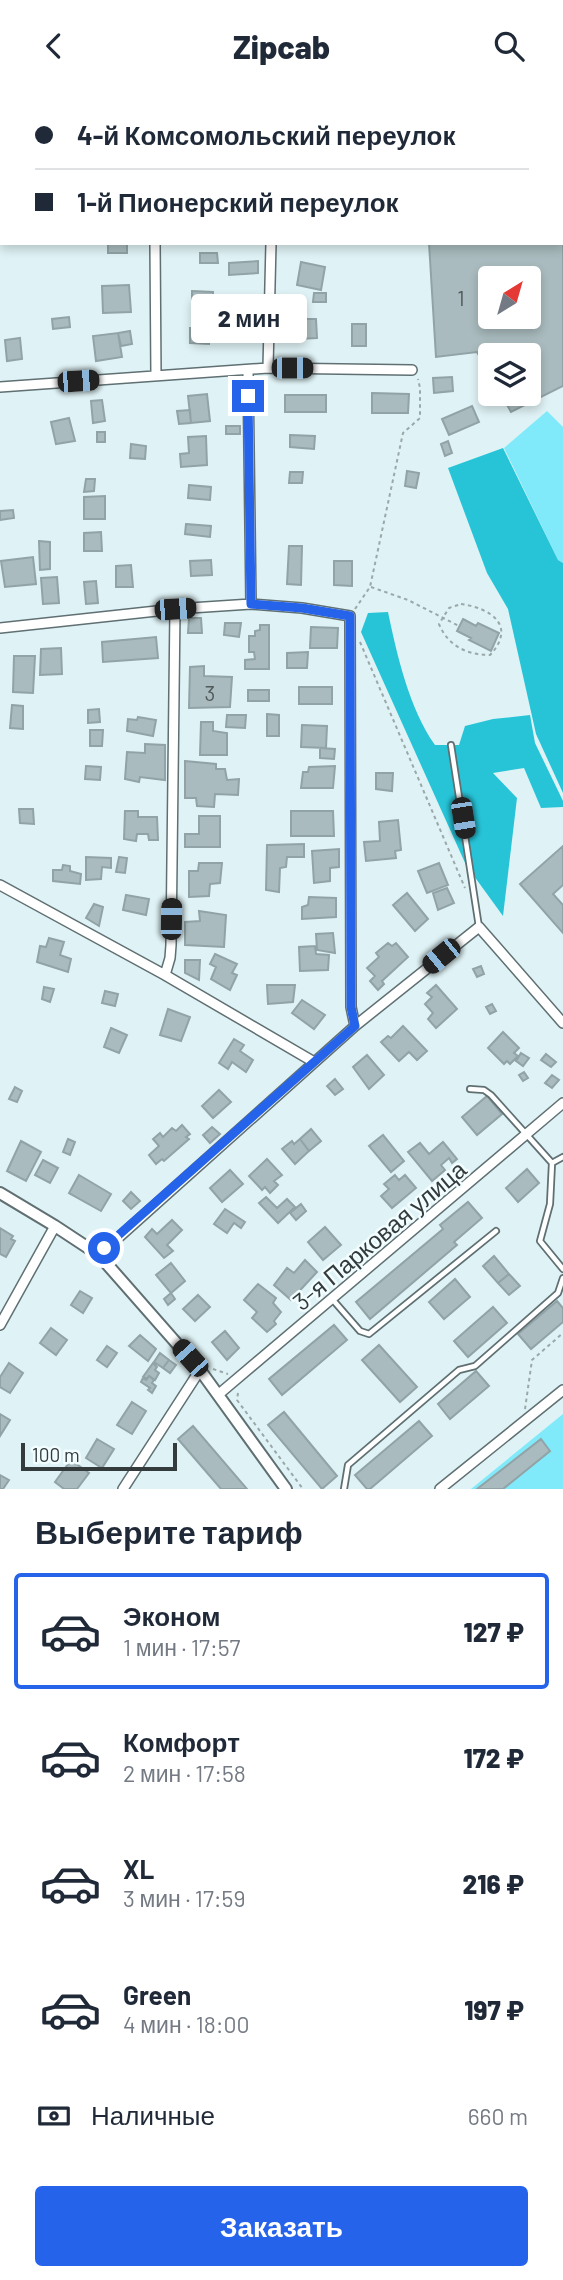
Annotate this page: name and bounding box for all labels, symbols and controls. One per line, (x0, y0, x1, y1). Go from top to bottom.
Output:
icon: back (35, 27, 73, 65)
text: Zipcab (233, 27, 330, 65)
icon: search (490, 27, 528, 65)
text: 4-й Комсомольский переулок (77, 119, 455, 150)
text: 1-й Пионерский переулок (77, 186, 399, 217)
north arrow (478, 266, 541, 329)
map controls (478, 266, 541, 406)
house number: 1 (457, 285, 465, 310)
callout: 2 мин (190, 295, 306, 343)
text: 2 мин (218, 304, 280, 332)
button: layers (478, 343, 541, 406)
car (272, 358, 314, 379)
car (57, 369, 100, 393)
route end (232, 380, 264, 412)
car (154, 597, 197, 621)
house number: 3 (205, 680, 215, 705)
car (450, 796, 477, 840)
car (161, 898, 182, 940)
car (419, 935, 464, 977)
street label: 3-я Парковая улица (286, 1154, 472, 1316)
route start (88, 1232, 120, 1264)
car (169, 1335, 212, 1381)
scale bar (21, 1440, 177, 1472)
text: 100 m (32, 1443, 80, 1466)
text: Выберите тариф (35, 1512, 303, 1550)
icon: car (39, 1600, 102, 1663)
text: Эконом (123, 1600, 221, 1631)
text: 127 ₽ (463, 1616, 524, 1647)
text: 1 мин · 17:57 (123, 1633, 240, 1661)
icon: car (39, 1726, 102, 1789)
text: Комфорт (123, 1726, 240, 1757)
text: 172 ₽ (463, 1742, 524, 1773)
text: 2 мин · 17:58 (123, 1759, 246, 1787)
icon: car (39, 1852, 102, 1915)
text: XL (123, 1853, 154, 1884)
text: 216 ₽ (462, 1868, 524, 1899)
text: 3 мин · 17:59 (123, 1884, 245, 1912)
icon: car (39, 1978, 102, 2041)
text: Green (123, 1979, 191, 2010)
text: 197 ₽ (464, 1994, 524, 2025)
text: 4 мин · 18:00 (123, 2010, 250, 2038)
icon: cash (35, 2097, 73, 2135)
text: Наличные (91, 2099, 215, 2130)
text: 660 m (468, 2102, 528, 2130)
button: Заказать (35, 2186, 528, 2266)

